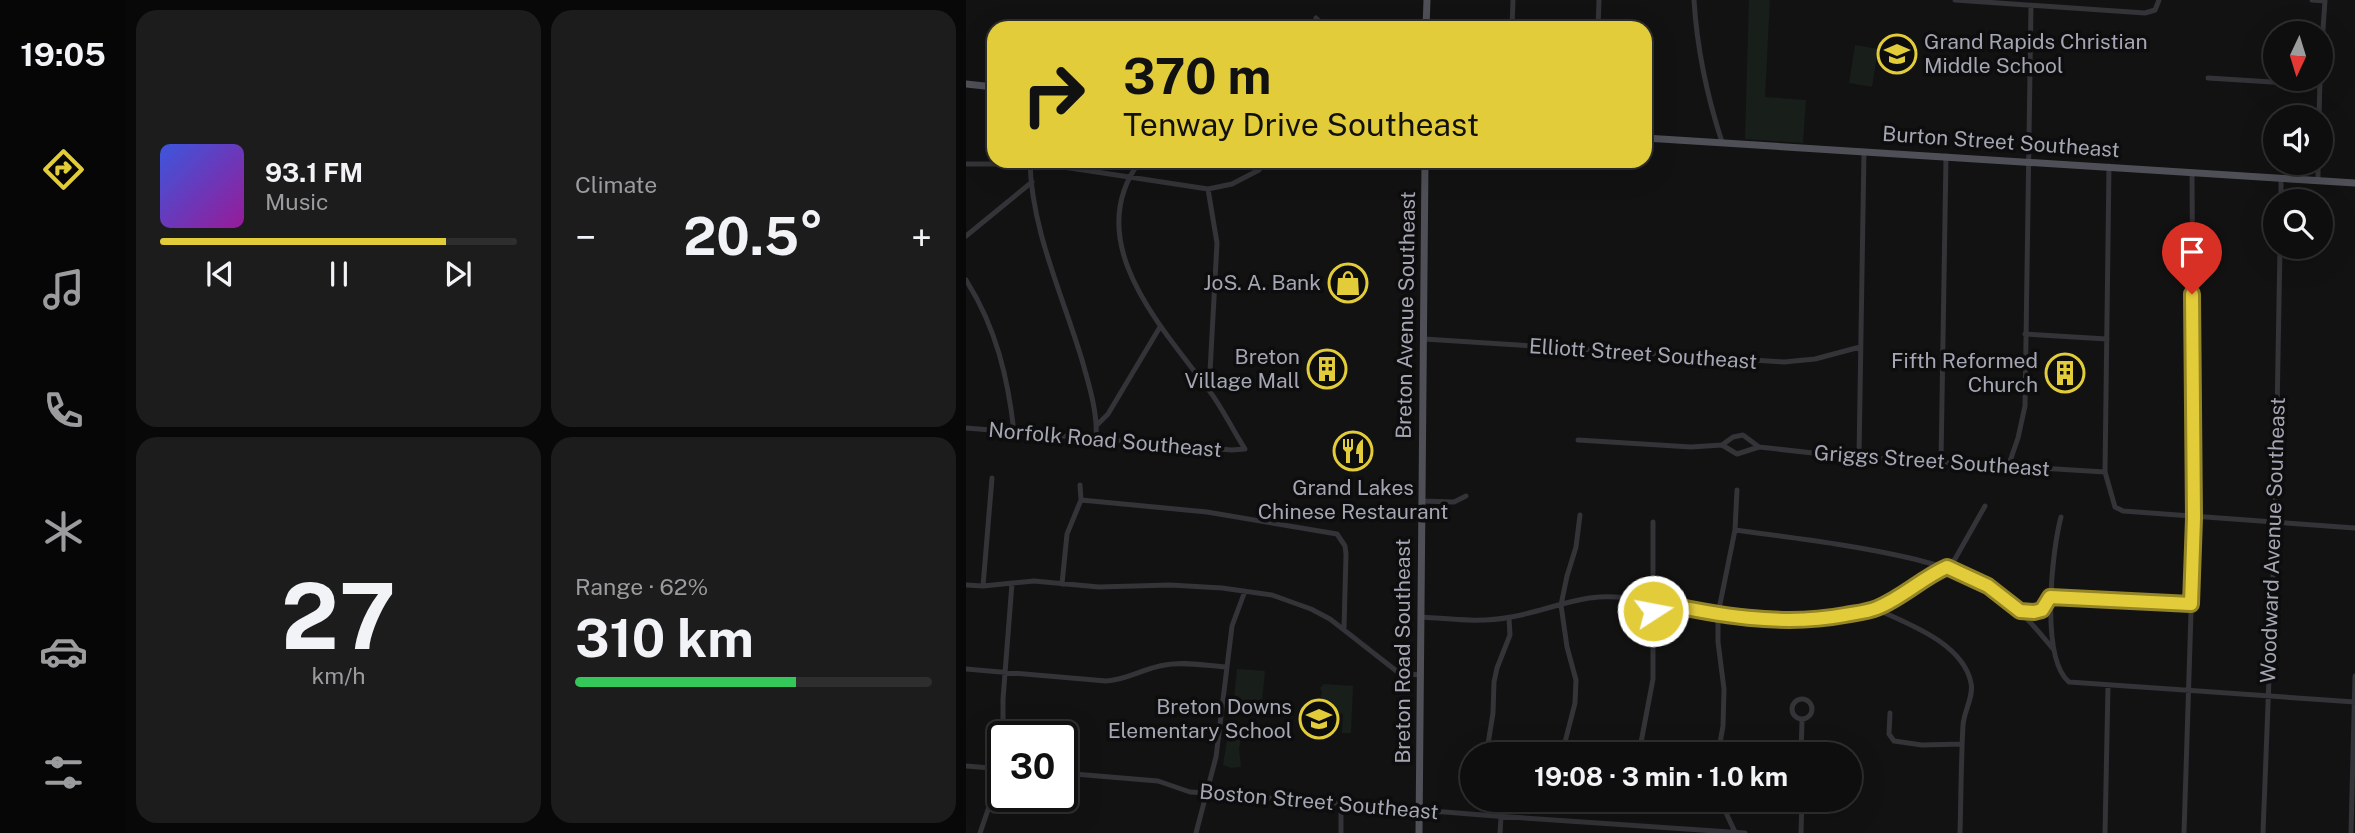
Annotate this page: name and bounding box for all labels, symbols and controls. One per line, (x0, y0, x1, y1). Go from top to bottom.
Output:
north arrow (2263, 21, 2333, 91)
map controls (2263, 21, 2333, 259)
place label: Grand Rapids Christian Middle School (1924, 29, 2148, 78)
school or university icon: Grand Rapids Christian Middle School (1876, 33, 1918, 75)
text: 19:05 (20, 36, 106, 73)
text: 370 m (1123, 47, 1272, 105)
icon: right (1008, 49, 1099, 140)
button: sound (2263, 105, 2333, 175)
text: Tenway Drive Southeast (1123, 106, 1479, 143)
street label: Burton Street Southeast (1881, 121, 2121, 162)
icon: directions (39, 145, 88, 194)
text: 93.1 FM (265, 157, 363, 188)
text: Climate (575, 171, 657, 198)
text: Music (265, 188, 329, 215)
button: search (2263, 189, 2333, 259)
street label: Breton Avenue Southeast (1391, 191, 1420, 439)
text: 20.5° (683, 206, 824, 267)
text: − (575, 215, 596, 260)
text: + (911, 215, 932, 260)
pin (2162, 222, 2222, 294)
icon: arrive (2173, 233, 2211, 271)
icon: previous (201, 255, 239, 293)
icon: pause (320, 255, 358, 293)
icon: next (439, 255, 477, 293)
shop icon: JoS. A. Bank (1327, 262, 1369, 304)
icon: music (39, 265, 88, 314)
place label: JoS. A. Bank (1203, 270, 1321, 295)
street label: Elliott Street Southeast (1528, 333, 1758, 374)
place label: Breton Village Mall (1184, 344, 1300, 393)
building icon: Breton Village Mall (1306, 348, 1348, 390)
place label: Fifth Reformed Church (1891, 348, 2038, 397)
building icon: Fifth Reformed Church (2044, 352, 2086, 394)
icon: phone (39, 386, 88, 435)
street label: Woodward Avenue Southeast (2255, 397, 2290, 683)
street label: Norfolk Road Southeast (987, 417, 1223, 462)
restaurant icon: Grand Lakes Chinese Restaurant (1332, 430, 1374, 472)
street label: Griggs Street Southeast (1813, 440, 2051, 481)
place label: Grand Lakes Chinese Restaurant (1258, 475, 1448, 524)
icon: climate (39, 507, 88, 556)
street label: Breton Road Southeast (1390, 538, 1415, 764)
text: 27 (281, 563, 396, 669)
text: Range · 62% (575, 573, 708, 600)
position arrow (1616, 574, 1690, 648)
text: 310 km (575, 608, 754, 669)
icon: car (39, 627, 88, 676)
text: km/h (311, 662, 366, 689)
place label: Breton Downs Elementary School (1108, 694, 1292, 743)
school or university icon: Breton Downs Elementary School (1298, 698, 1340, 740)
speed limit sign: 30 (987, 721, 1078, 812)
icon: filters (39, 748, 88, 797)
text: 19:08 · 3 min · 1.0 km (1534, 761, 1788, 792)
street label: Boston Street Southeast (1198, 779, 1440, 824)

